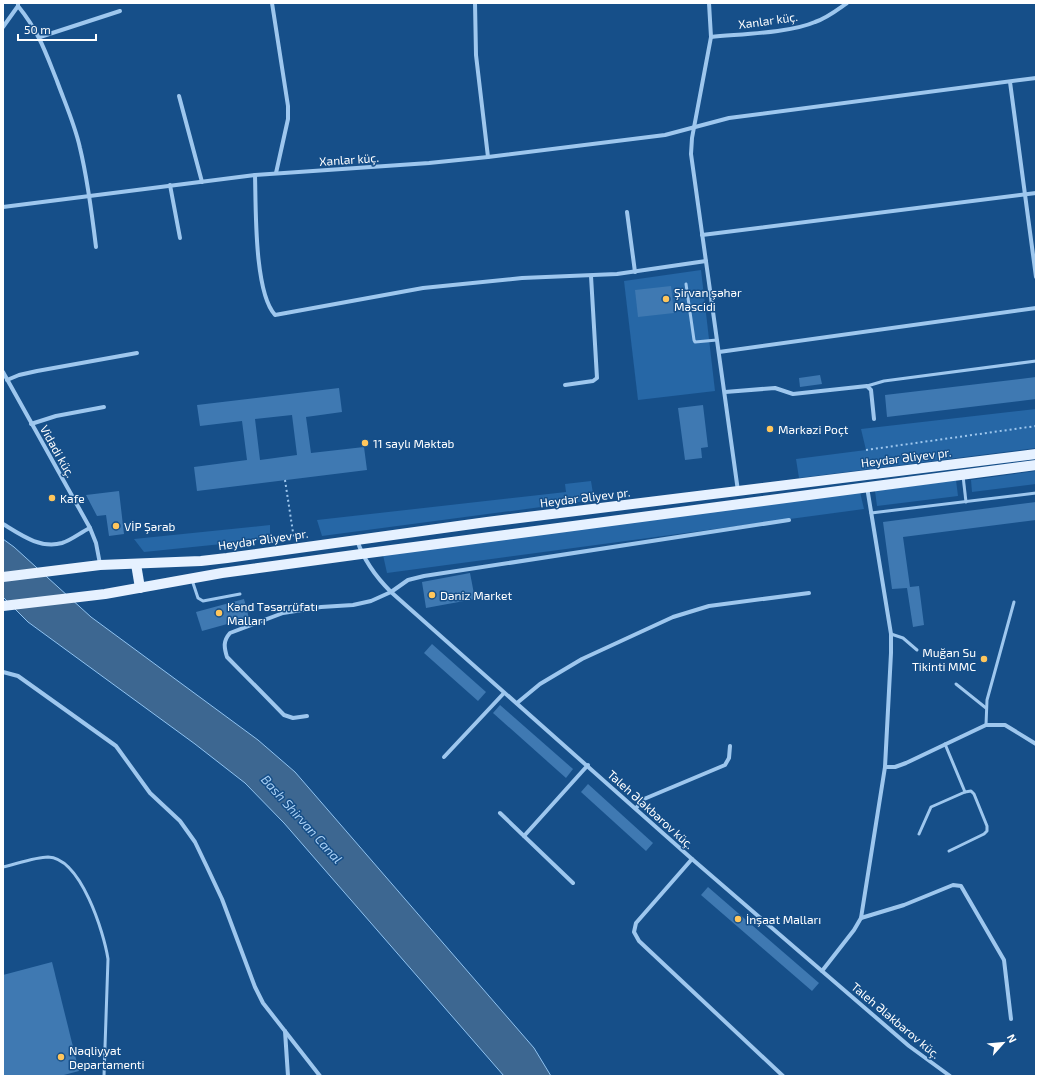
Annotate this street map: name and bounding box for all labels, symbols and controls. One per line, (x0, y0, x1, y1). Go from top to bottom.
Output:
street label: Xanlar küç. (737, 9, 799, 32)
scale bar (18, 16, 96, 42)
text: 50 m (24, 22, 51, 36)
street label: Xanlar küç. (319, 150, 379, 169)
place label: Şirvan şəhər Məscidi (674, 285, 742, 313)
marker: Şirvan şəhər Məscidi (661, 294, 671, 304)
street label: Vidadi küç. (37, 422, 78, 480)
place label: Mərkəzi Poçt (778, 422, 849, 437)
marker: Mərkəzi Poçt (765, 424, 775, 434)
place label: 11 saylı Məktəb (373, 436, 455, 450)
marker: 11 saylı Məktəb (360, 438, 370, 448)
street label: Heydər Əliyev pr. (860, 445, 952, 469)
street label: Heydər Əliyev pr. (539, 485, 631, 509)
place label: Kafe (60, 491, 85, 505)
marker: Kafe (47, 493, 57, 503)
place label: VİP Şərab (124, 519, 176, 535)
marker: VİP Şərab (111, 521, 121, 531)
street label: Heydər Əliyev pr. (217, 526, 309, 552)
place label: Dəniz Market (440, 588, 512, 602)
marker: Dəniz Market (427, 590, 437, 600)
place label: Kənd Təsərrüfatı Malları (227, 599, 318, 627)
marker: Kənd Təsərrüfatı Malları (214, 608, 224, 618)
place label: Muğan Su Tikinti MMC (912, 645, 976, 673)
marker: Muğan Su Tikinti MMC (979, 654, 989, 664)
street label: Taleh Ələkbərov küç. (604, 767, 697, 852)
water label: Bash Shirvan Canal (258, 771, 346, 867)
place label: İnşaat Malları (746, 912, 821, 927)
marker: İnşaat Malları (733, 914, 743, 924)
street label: Taleh Ələkbərov küç. (848, 979, 943, 1062)
north arrow (983, 1023, 1023, 1063)
text: N (1005, 1032, 1020, 1045)
place label: Nəqliyyat Departamenti (69, 1043, 144, 1071)
marker: Nəqliyyat Departamenti (56, 1052, 66, 1062)

